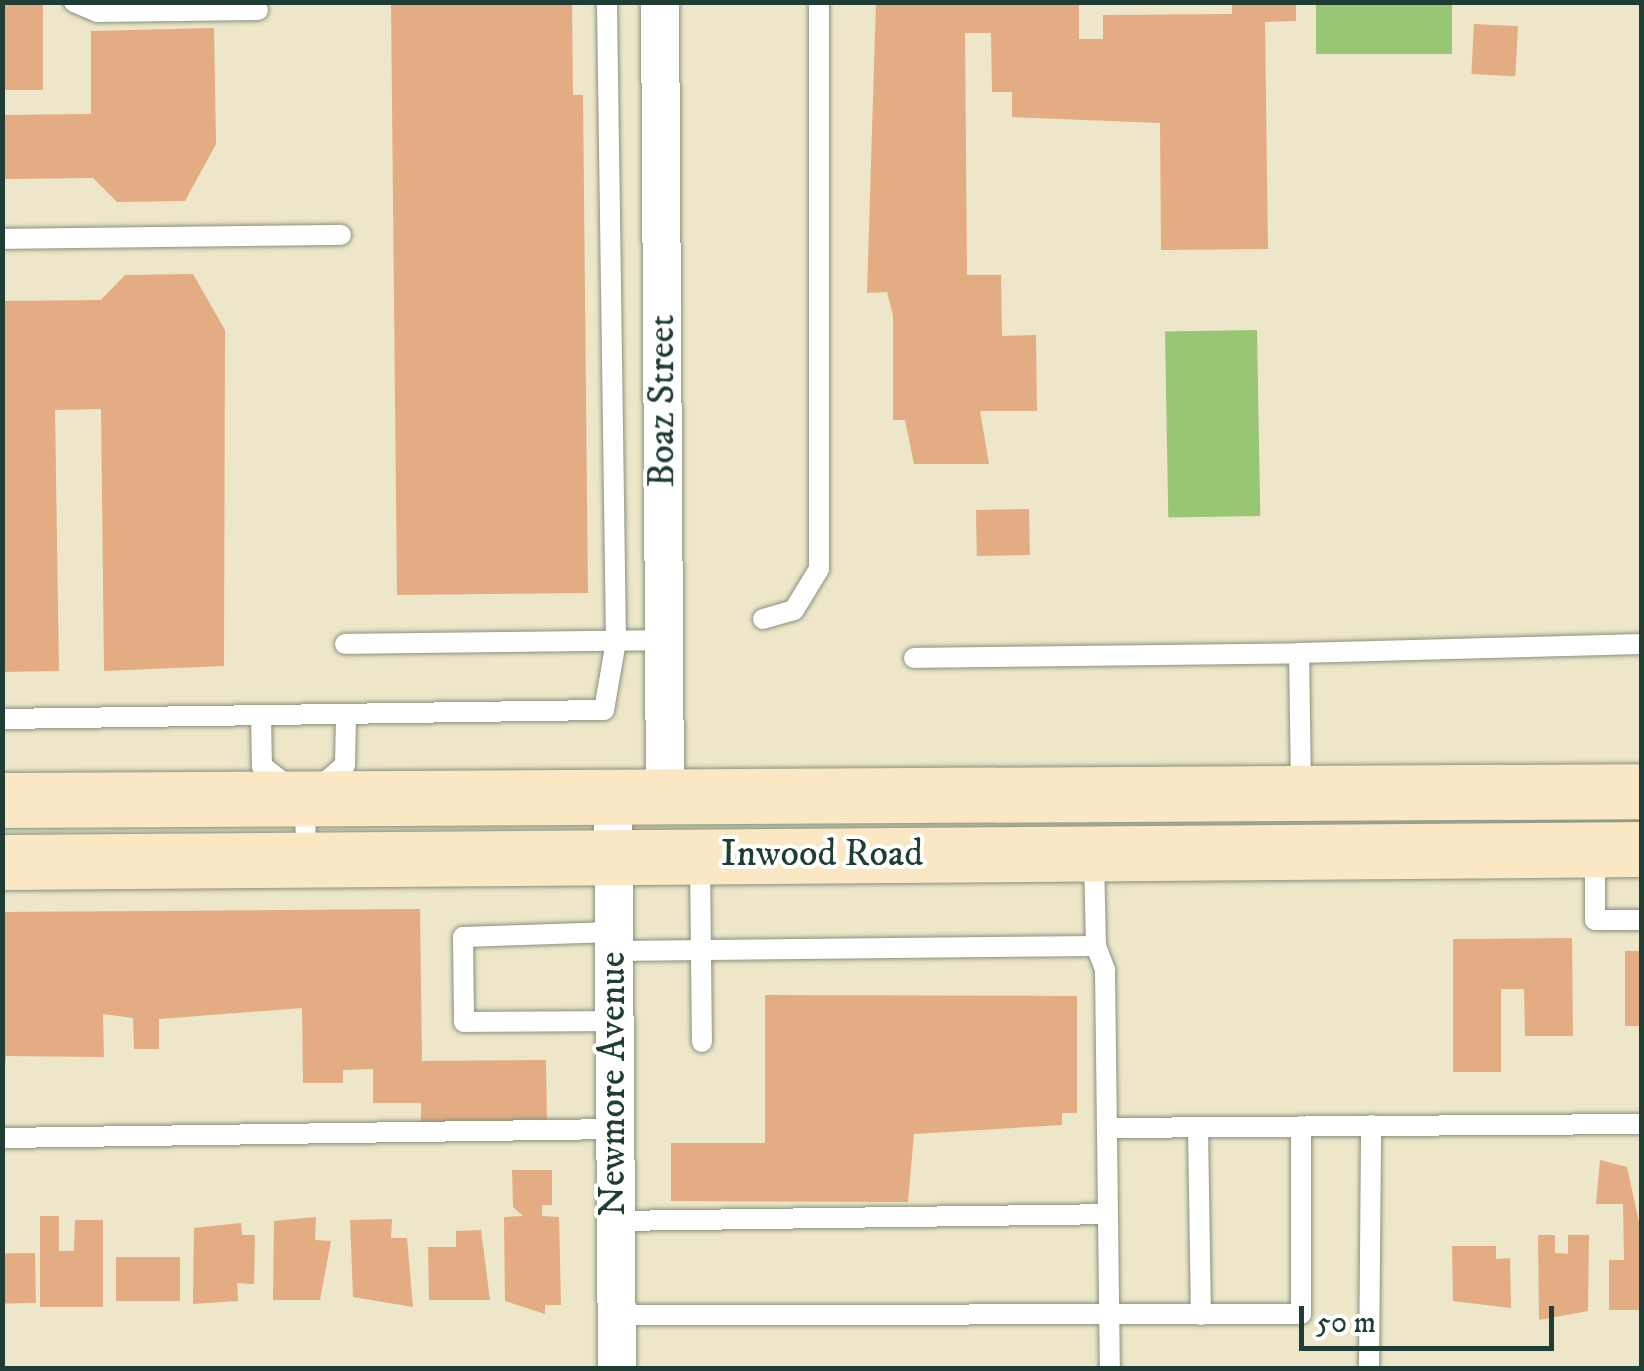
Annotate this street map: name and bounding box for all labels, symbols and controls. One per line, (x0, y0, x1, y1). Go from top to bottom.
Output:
street label: Boaz Street (640, 314, 686, 488)
street label: Inwood Road (721, 832, 923, 878)
street label: Newmore Avenue (591, 952, 637, 1216)
scale bar (1304, 1286, 1559, 1348)
text: 50 m (1316, 1305, 1376, 1342)

